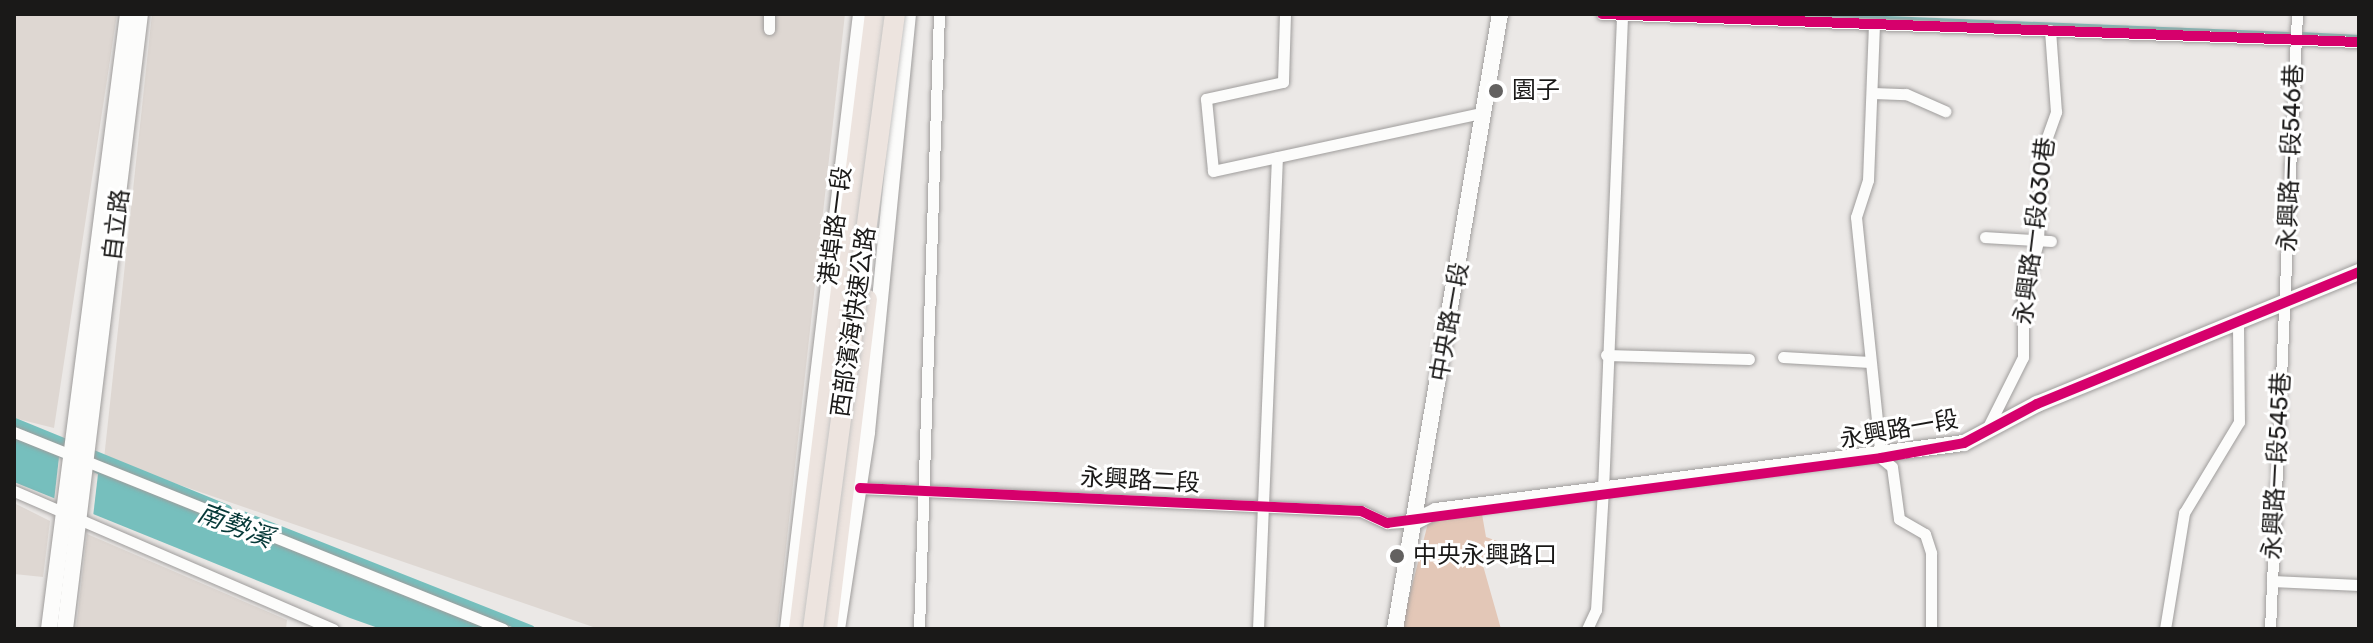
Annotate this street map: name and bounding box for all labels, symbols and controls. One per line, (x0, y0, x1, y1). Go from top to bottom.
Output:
street label: 永興路一段546巷 (2273, 64, 2309, 252)
place label: 園子 (1512, 77, 1560, 105)
marker: 園子 (1487, 82, 1505, 100)
street label: 永興路一段630巷 (2009, 136, 2061, 326)
street label: 港埠路一段 (814, 165, 858, 287)
street label: 自立路 (98, 188, 136, 262)
street label: 西部濱海快速公路 (826, 225, 882, 419)
street label: 中央路一段 (1425, 260, 1475, 384)
street label: 永興路一段545巷 (2258, 372, 2296, 560)
street label: 永興路一段 (1837, 405, 1961, 455)
street label: 永興路二段 (1079, 463, 1201, 499)
water label: 南勢溪 (193, 497, 277, 555)
place label: 中央永興路口 (1413, 542, 1557, 570)
marker: 中央永興路口 (1388, 547, 1406, 565)

